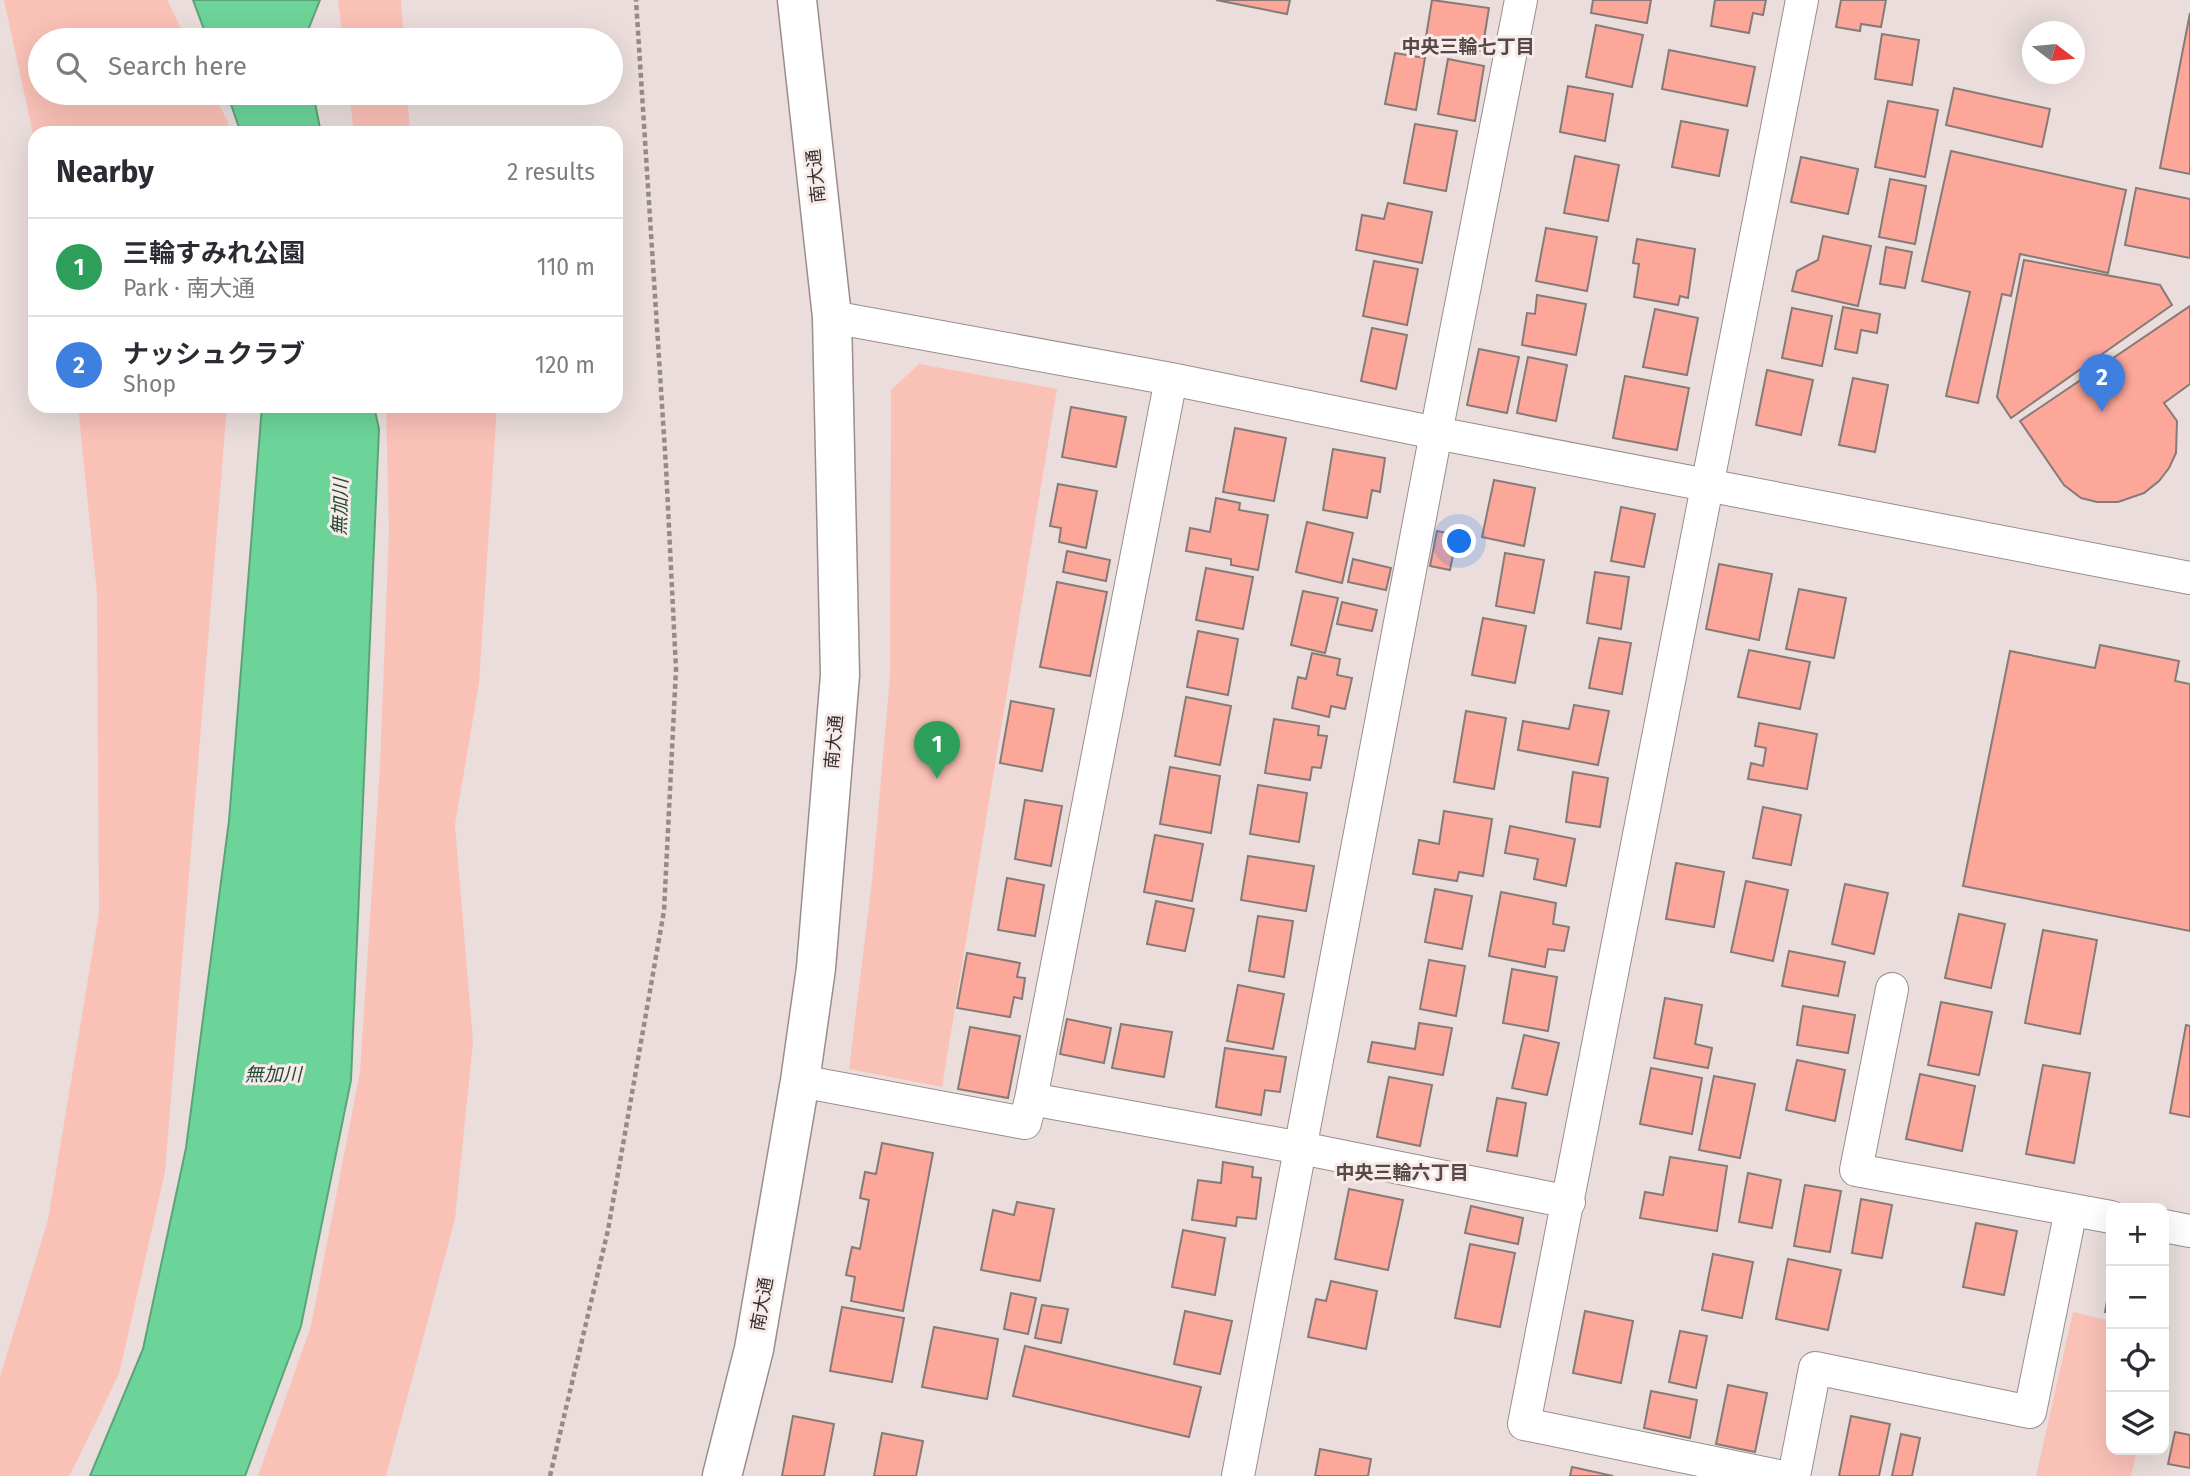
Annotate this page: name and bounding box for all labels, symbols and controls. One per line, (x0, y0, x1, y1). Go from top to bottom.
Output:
north arrow (2022, 21, 2085, 84)
search box (28, 28, 623, 105)
district label: 中央三輪七丁目 (1401, 35, 1535, 58)
icon: search (52, 48, 90, 86)
text: Search here (108, 51, 247, 82)
street label: 南大通 (802, 148, 830, 204)
text: Nearby (56, 154, 154, 190)
text: 2 results (507, 158, 595, 186)
text: 三輪すみれ公園 (123, 238, 305, 269)
text: 1 (74, 253, 84, 281)
text: 110 m (537, 253, 595, 281)
text: Park · 南大通 (123, 274, 255, 302)
text: ナッシュクラブ (123, 339, 305, 370)
text: 2 (73, 351, 85, 379)
text: 120 m (535, 351, 595, 379)
pin: 2 (2079, 354, 2125, 412)
text: Shop (123, 370, 176, 398)
water label: 無加川 (328, 476, 353, 536)
your location (1442, 524, 1476, 558)
street label: 南大通 (821, 714, 847, 770)
pin: 1 (914, 721, 960, 779)
water label: 無加川 (244, 1063, 303, 1086)
district label: 中央三輪六丁目 (1335, 1161, 1469, 1184)
map controls (2106, 1203, 2169, 1455)
button: + (2106, 1203, 2169, 1266)
button: − (2106, 1266, 2169, 1329)
street label: 南大通 (746, 1276, 778, 1332)
button: locate (2106, 1329, 2169, 1392)
button: layers (2106, 1392, 2169, 1455)

